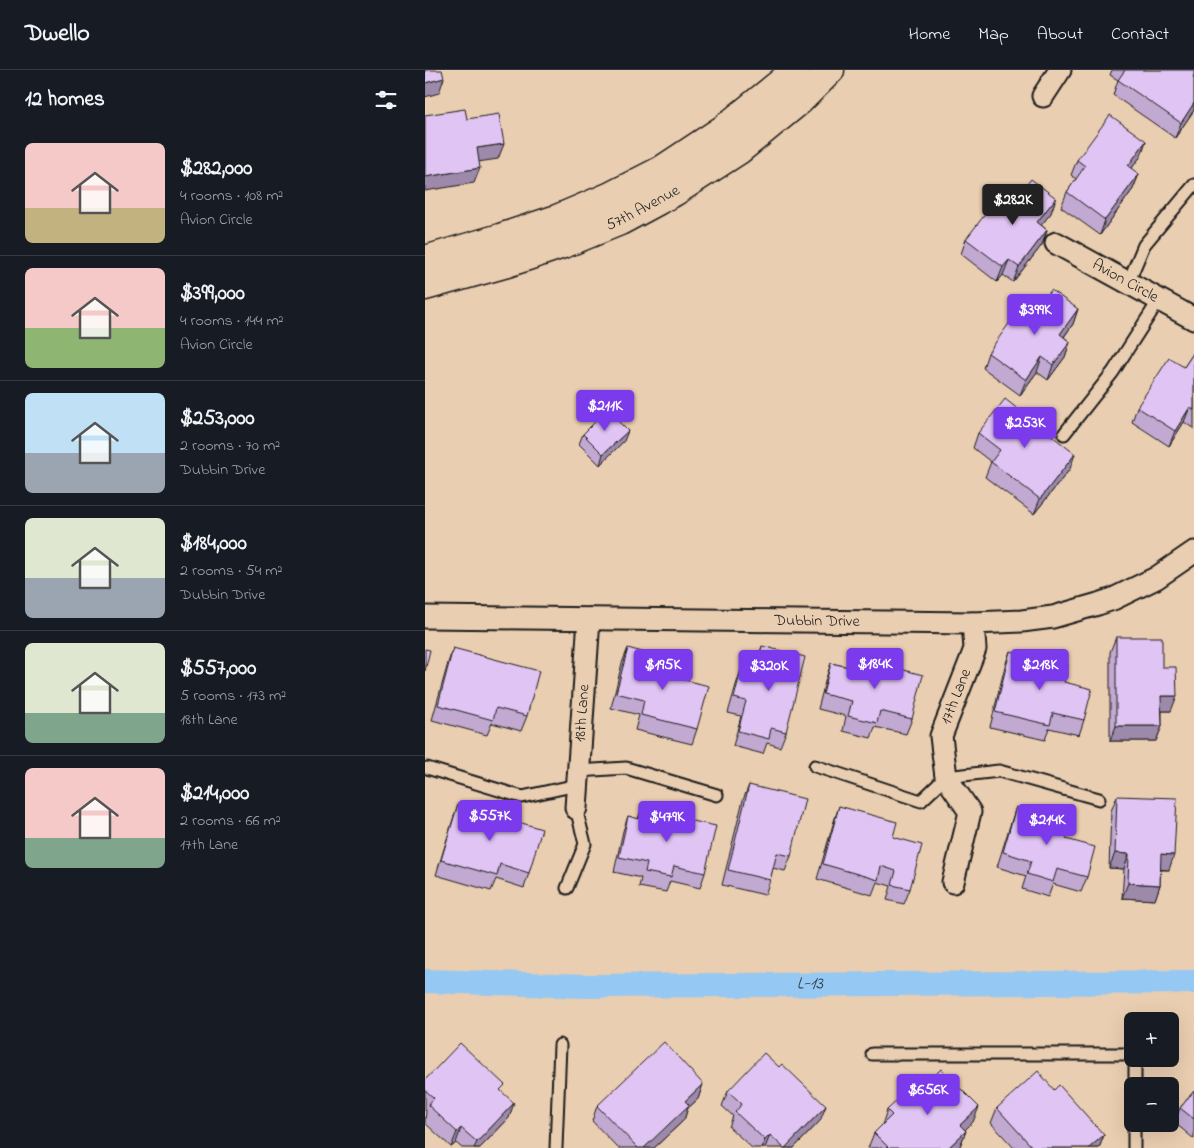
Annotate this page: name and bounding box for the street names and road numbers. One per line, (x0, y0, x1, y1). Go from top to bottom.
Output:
street label: 57th Avenue (602, 179, 686, 237)
street label: Avion Circle (1088, 253, 1164, 310)
street label: Dubbin Drive (773, 609, 861, 634)
street label: 17th Lane (935, 664, 978, 728)
street label: 18th Lane (569, 683, 597, 743)

